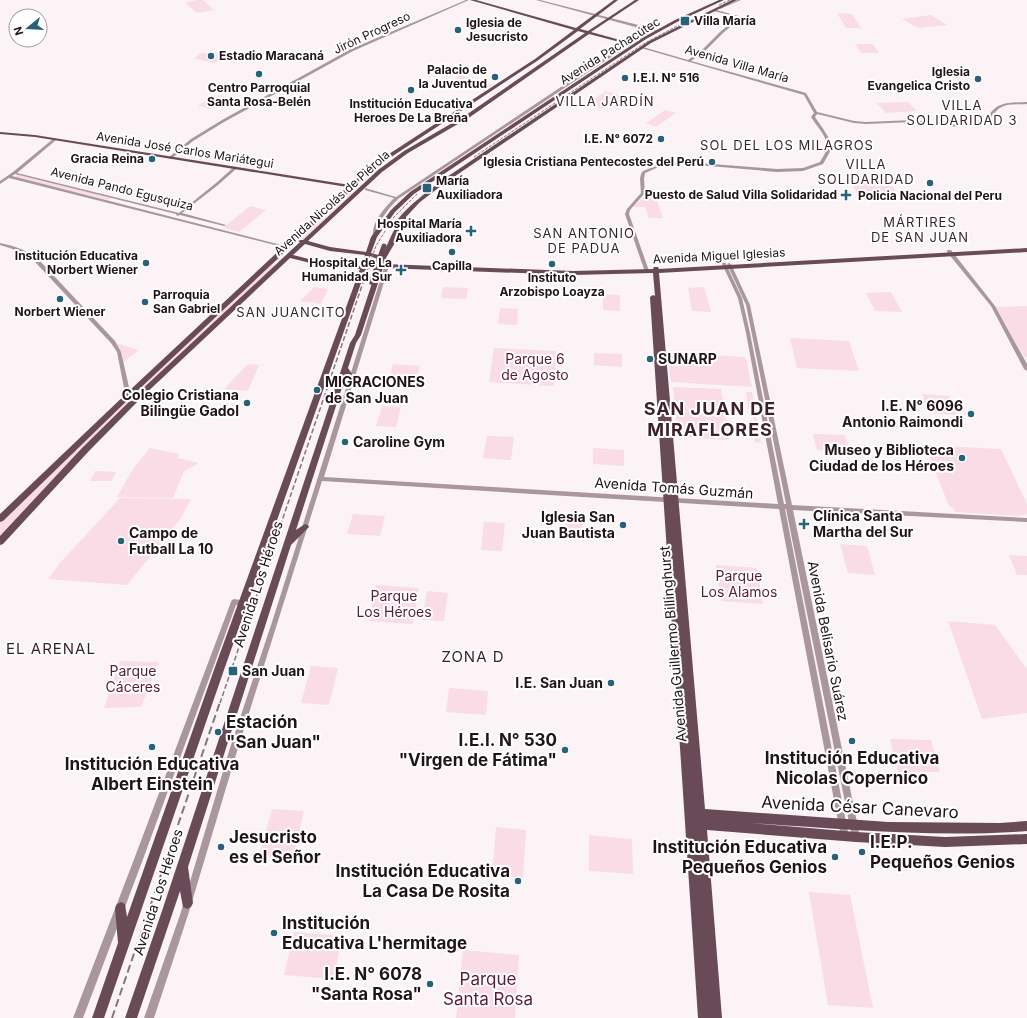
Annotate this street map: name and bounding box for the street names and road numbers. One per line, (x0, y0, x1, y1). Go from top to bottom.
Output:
street label: Jirón Progreso (331, 8, 413, 57)
street label: Avenida Pachacútec (557, 14, 663, 87)
street label: Avenida Villa María (683, 41, 791, 86)
street label: Avenida José Carlos Mariátegui (95, 128, 275, 171)
street label: Avenida Nicolás de Piérola (271, 147, 393, 258)
street label: Avenida Pando Egusquiza (49, 164, 195, 214)
street label: Avenida Miguel Iglesias (652, 245, 786, 266)
street label: Avenida Tomás Guzmán (594, 473, 754, 502)
street label: Avenida Los Héroes (229, 519, 286, 649)
street label: Avenida Guillermo Billinghurst (655, 545, 690, 743)
street label: Avenida Belisario Suárez (805, 559, 852, 722)
street label: Avenida César Canevaro (761, 792, 959, 822)
street label: Avenida Los Héroes (129, 827, 186, 957)

